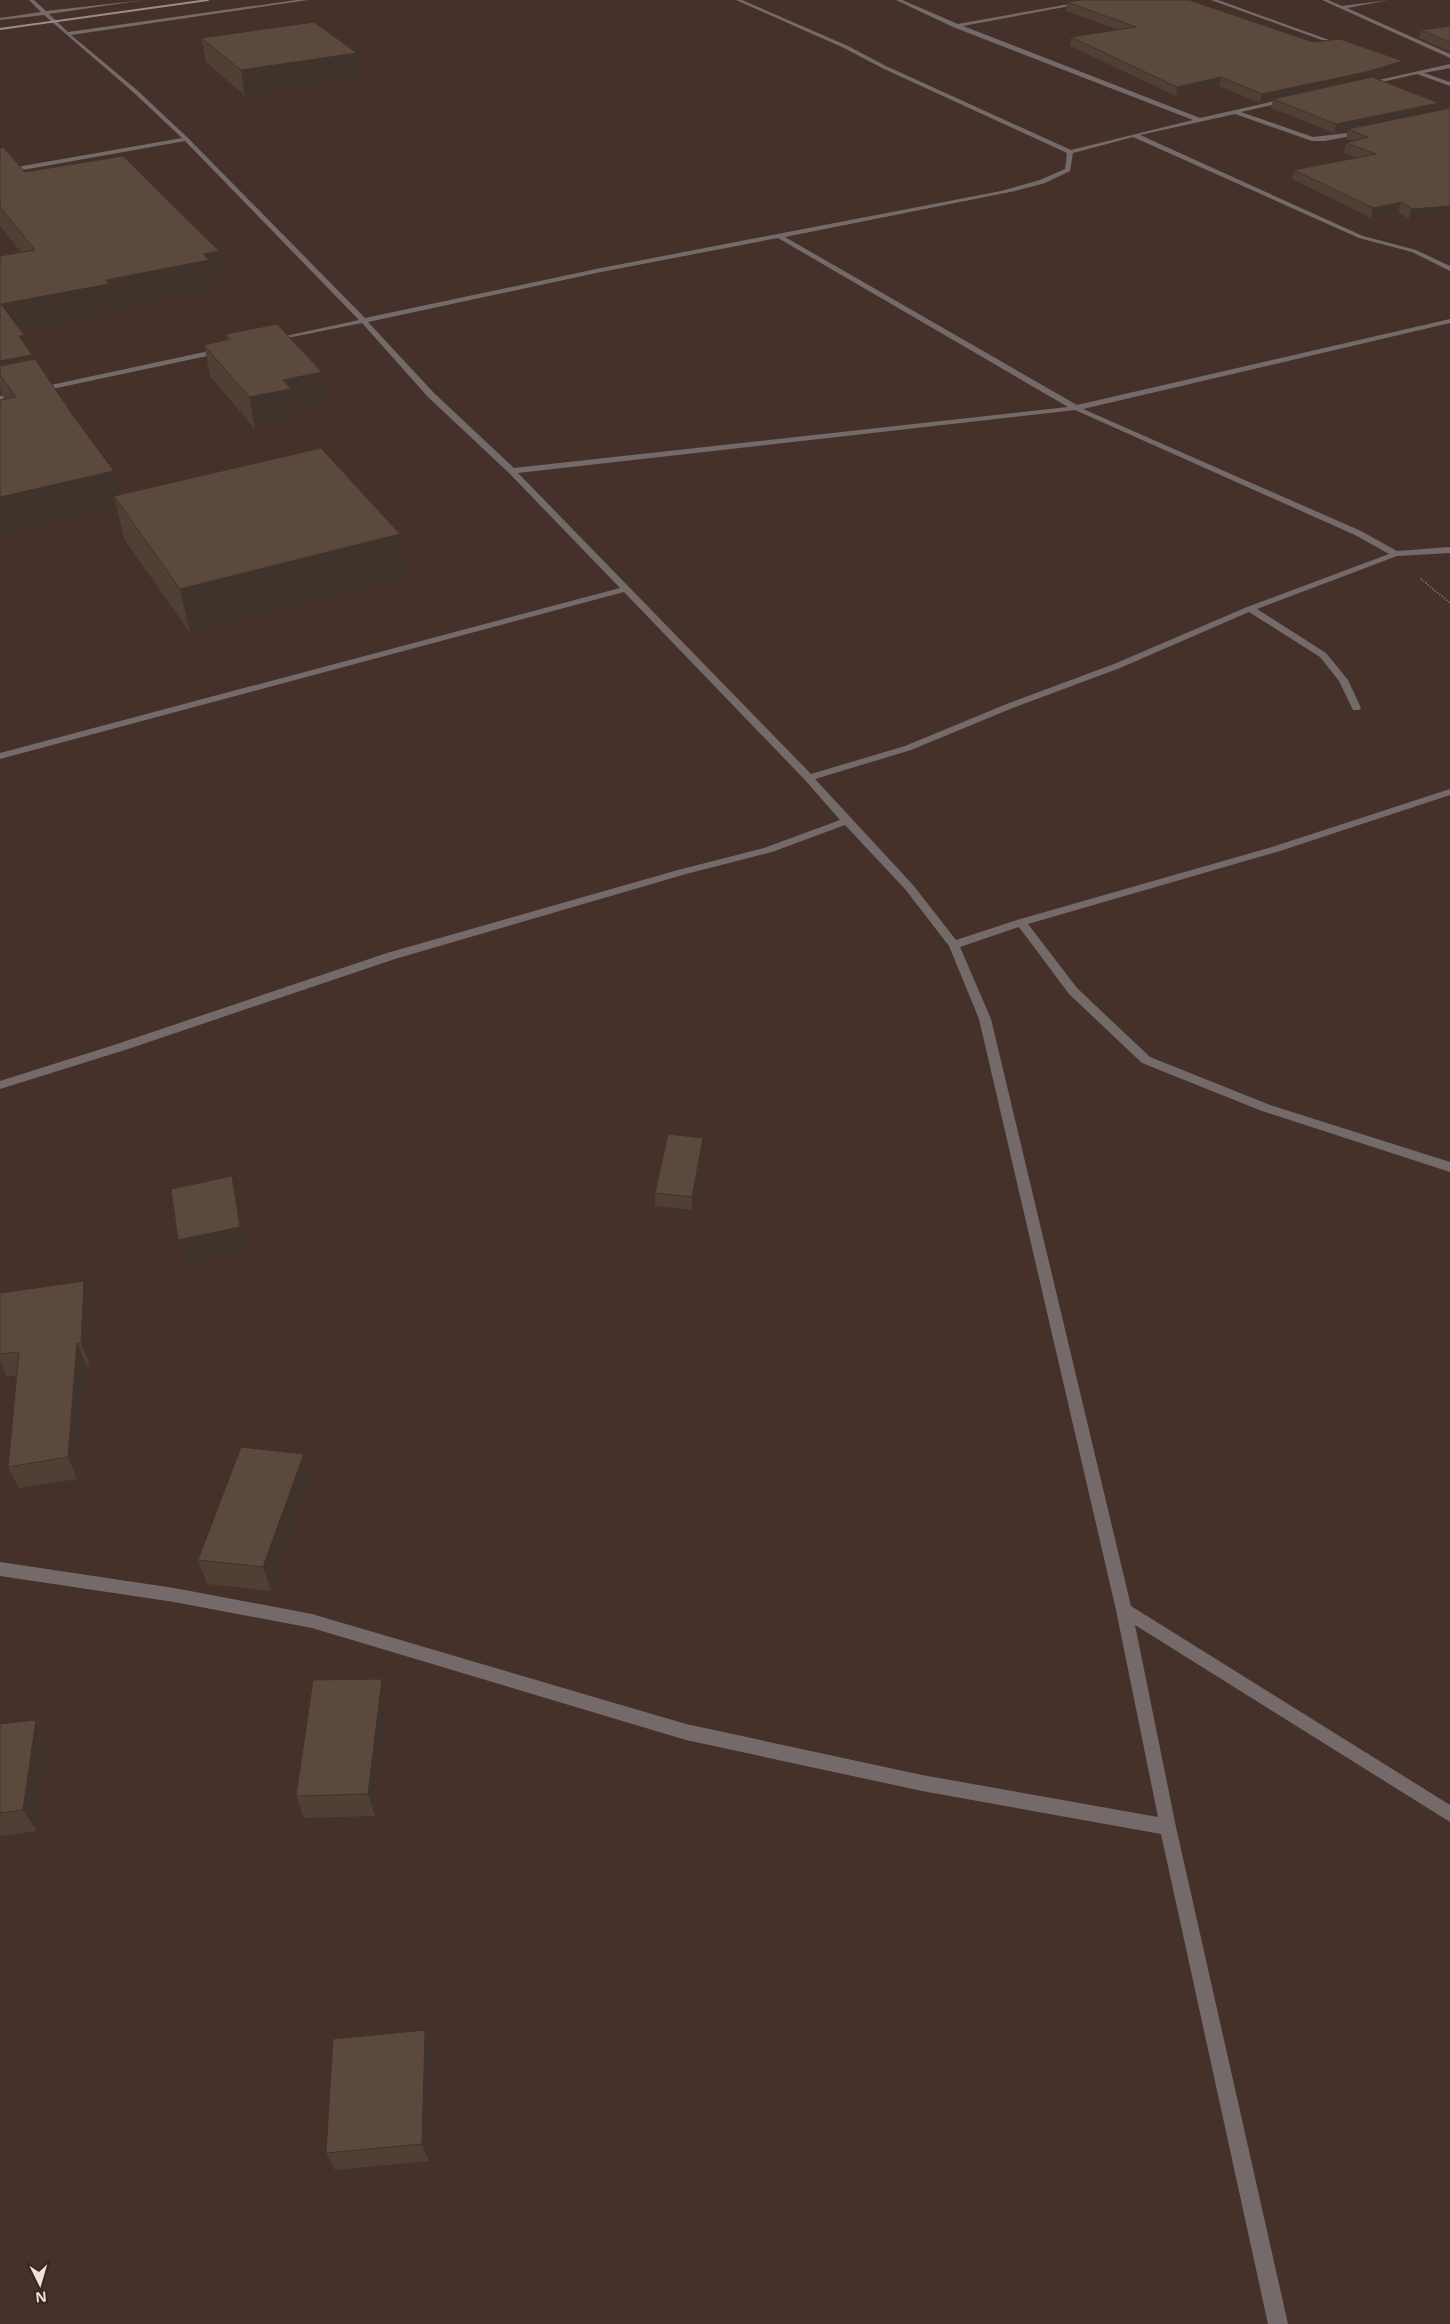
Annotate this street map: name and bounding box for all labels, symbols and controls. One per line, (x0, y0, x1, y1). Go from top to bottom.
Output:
north arrow (15, 2259, 65, 2309)
text: N (35, 2287, 48, 2307)

